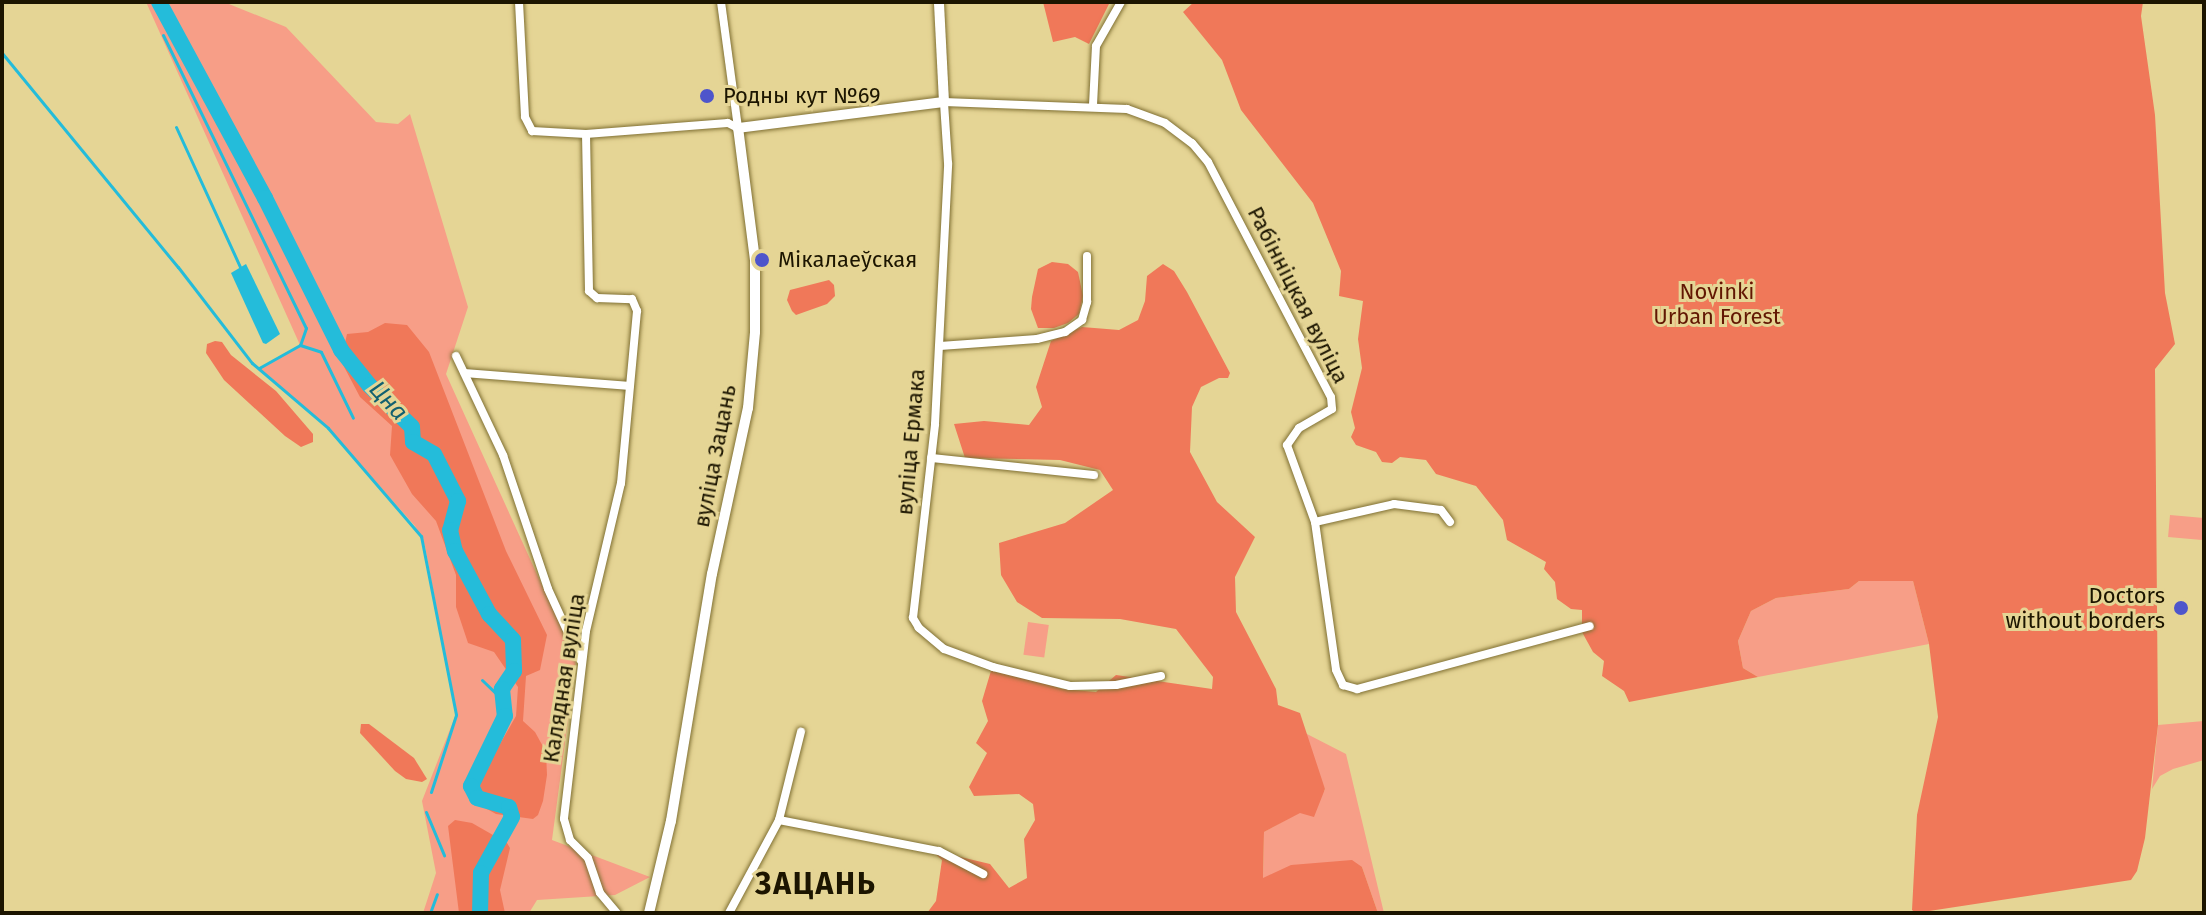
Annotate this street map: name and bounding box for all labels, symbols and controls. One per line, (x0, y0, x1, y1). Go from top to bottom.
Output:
place label: Родны кут №69 (723, 83, 881, 109)
marker: Родны кут №69 (698, 87, 716, 105)
street label: Рабінніцкая вуліца (1242, 202, 1354, 388)
place label: Мікалаеўская (778, 247, 917, 273)
marker: Мікалаеўская (753, 251, 771, 269)
park label: Novinki Urban Forest (1653, 278, 1781, 330)
street label: вуліца Ермака (891, 368, 931, 516)
water label: Цна (363, 375, 413, 427)
street label: вуліца Зацань (688, 382, 742, 530)
place label: Doctors without borders (2005, 582, 2165, 634)
street label: Калядная вуліца (538, 591, 590, 765)
marker: Doctors without borders (2172, 599, 2190, 617)
district label: ЗАЦАНЬ (755, 866, 877, 902)

